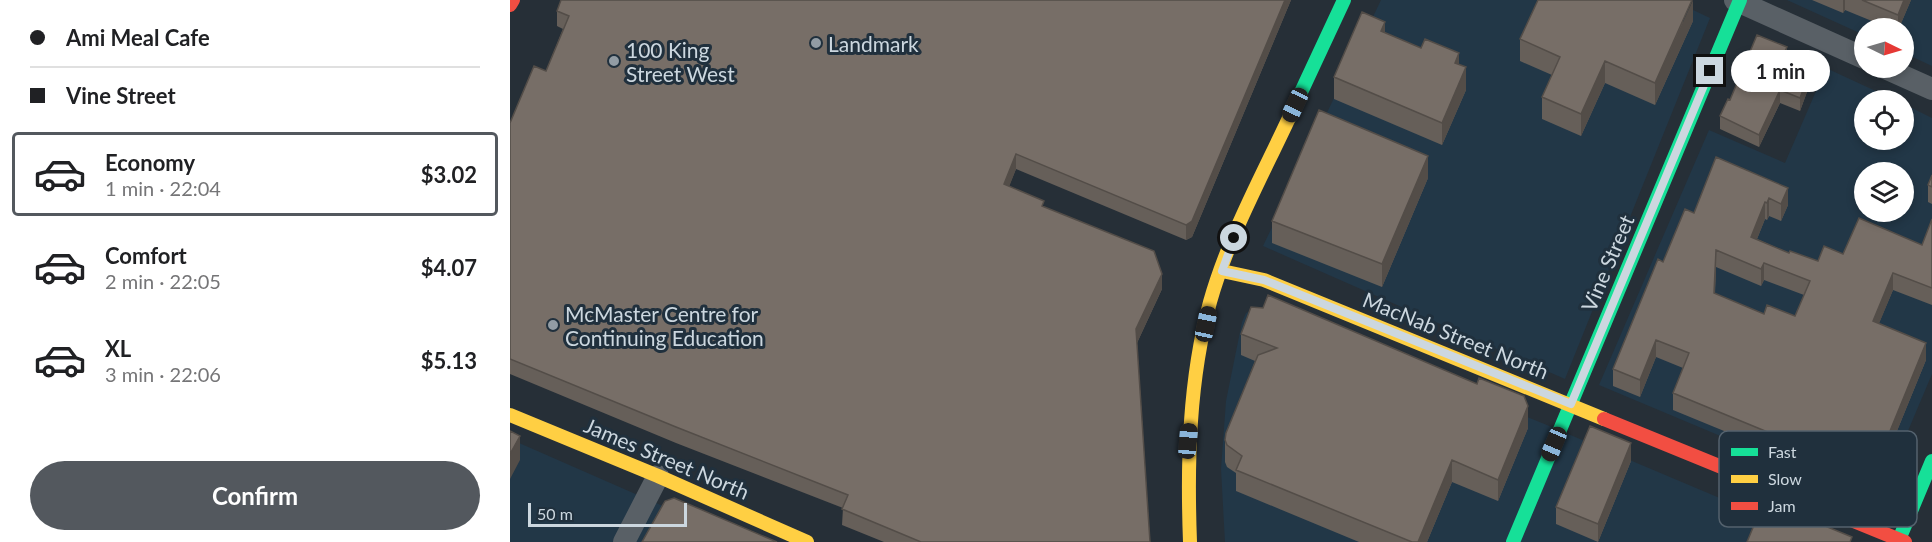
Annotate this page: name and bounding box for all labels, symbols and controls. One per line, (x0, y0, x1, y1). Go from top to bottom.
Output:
north arrow (1854, 18, 1914, 78)
map controls (1854, 18, 1914, 222)
text: Ami Meal Cafe (66, 24, 210, 51)
place label: Landmark (828, 31, 919, 56)
marker: Landmark (809, 36, 823, 50)
place label: 100 King Street West (626, 37, 735, 86)
callout: 1 min (1731, 50, 1830, 92)
marker: 100 King Street West (607, 54, 621, 68)
route end (1696, 57, 1723, 84)
text: 1 min (1756, 59, 1805, 83)
text: Vine Street (66, 82, 176, 109)
car (1279, 85, 1311, 125)
button: locate (1854, 90, 1914, 150)
icon: car (33, 147, 87, 201)
text: Economy (105, 149, 195, 176)
text: $3.02 (421, 161, 477, 188)
button: layers (1854, 162, 1914, 222)
text: 1 min · 22:04 (105, 176, 221, 200)
street label: Vine Street (1575, 210, 1639, 315)
route start (1220, 224, 1247, 251)
icon: car (33, 240, 87, 294)
text: Comfort (105, 242, 187, 269)
text: $4.07 (421, 254, 477, 281)
text: 2 min · 22:05 (105, 269, 221, 293)
street label: MacNab Street North (1360, 286, 1552, 384)
place label: McMaster Centre for Continuing Education (565, 301, 764, 350)
car (1193, 305, 1219, 343)
marker: McMaster Centre for Continuing Education (546, 318, 560, 332)
icon: car (33, 333, 87, 387)
text: XL (105, 335, 131, 362)
text: $5.13 (421, 347, 477, 374)
text: 3 min · 22:06 (105, 362, 221, 386)
street label: James Street North (581, 412, 753, 504)
car (1177, 422, 1199, 460)
car (1539, 424, 1569, 464)
legend (1719, 431, 1917, 527)
text: Fast (1768, 442, 1797, 461)
button: Confirm (30, 461, 480, 530)
text: Slow (1768, 469, 1802, 488)
text: Jam (1768, 496, 1796, 515)
scale bar (528, 500, 687, 528)
text: 50 m (537, 504, 573, 523)

